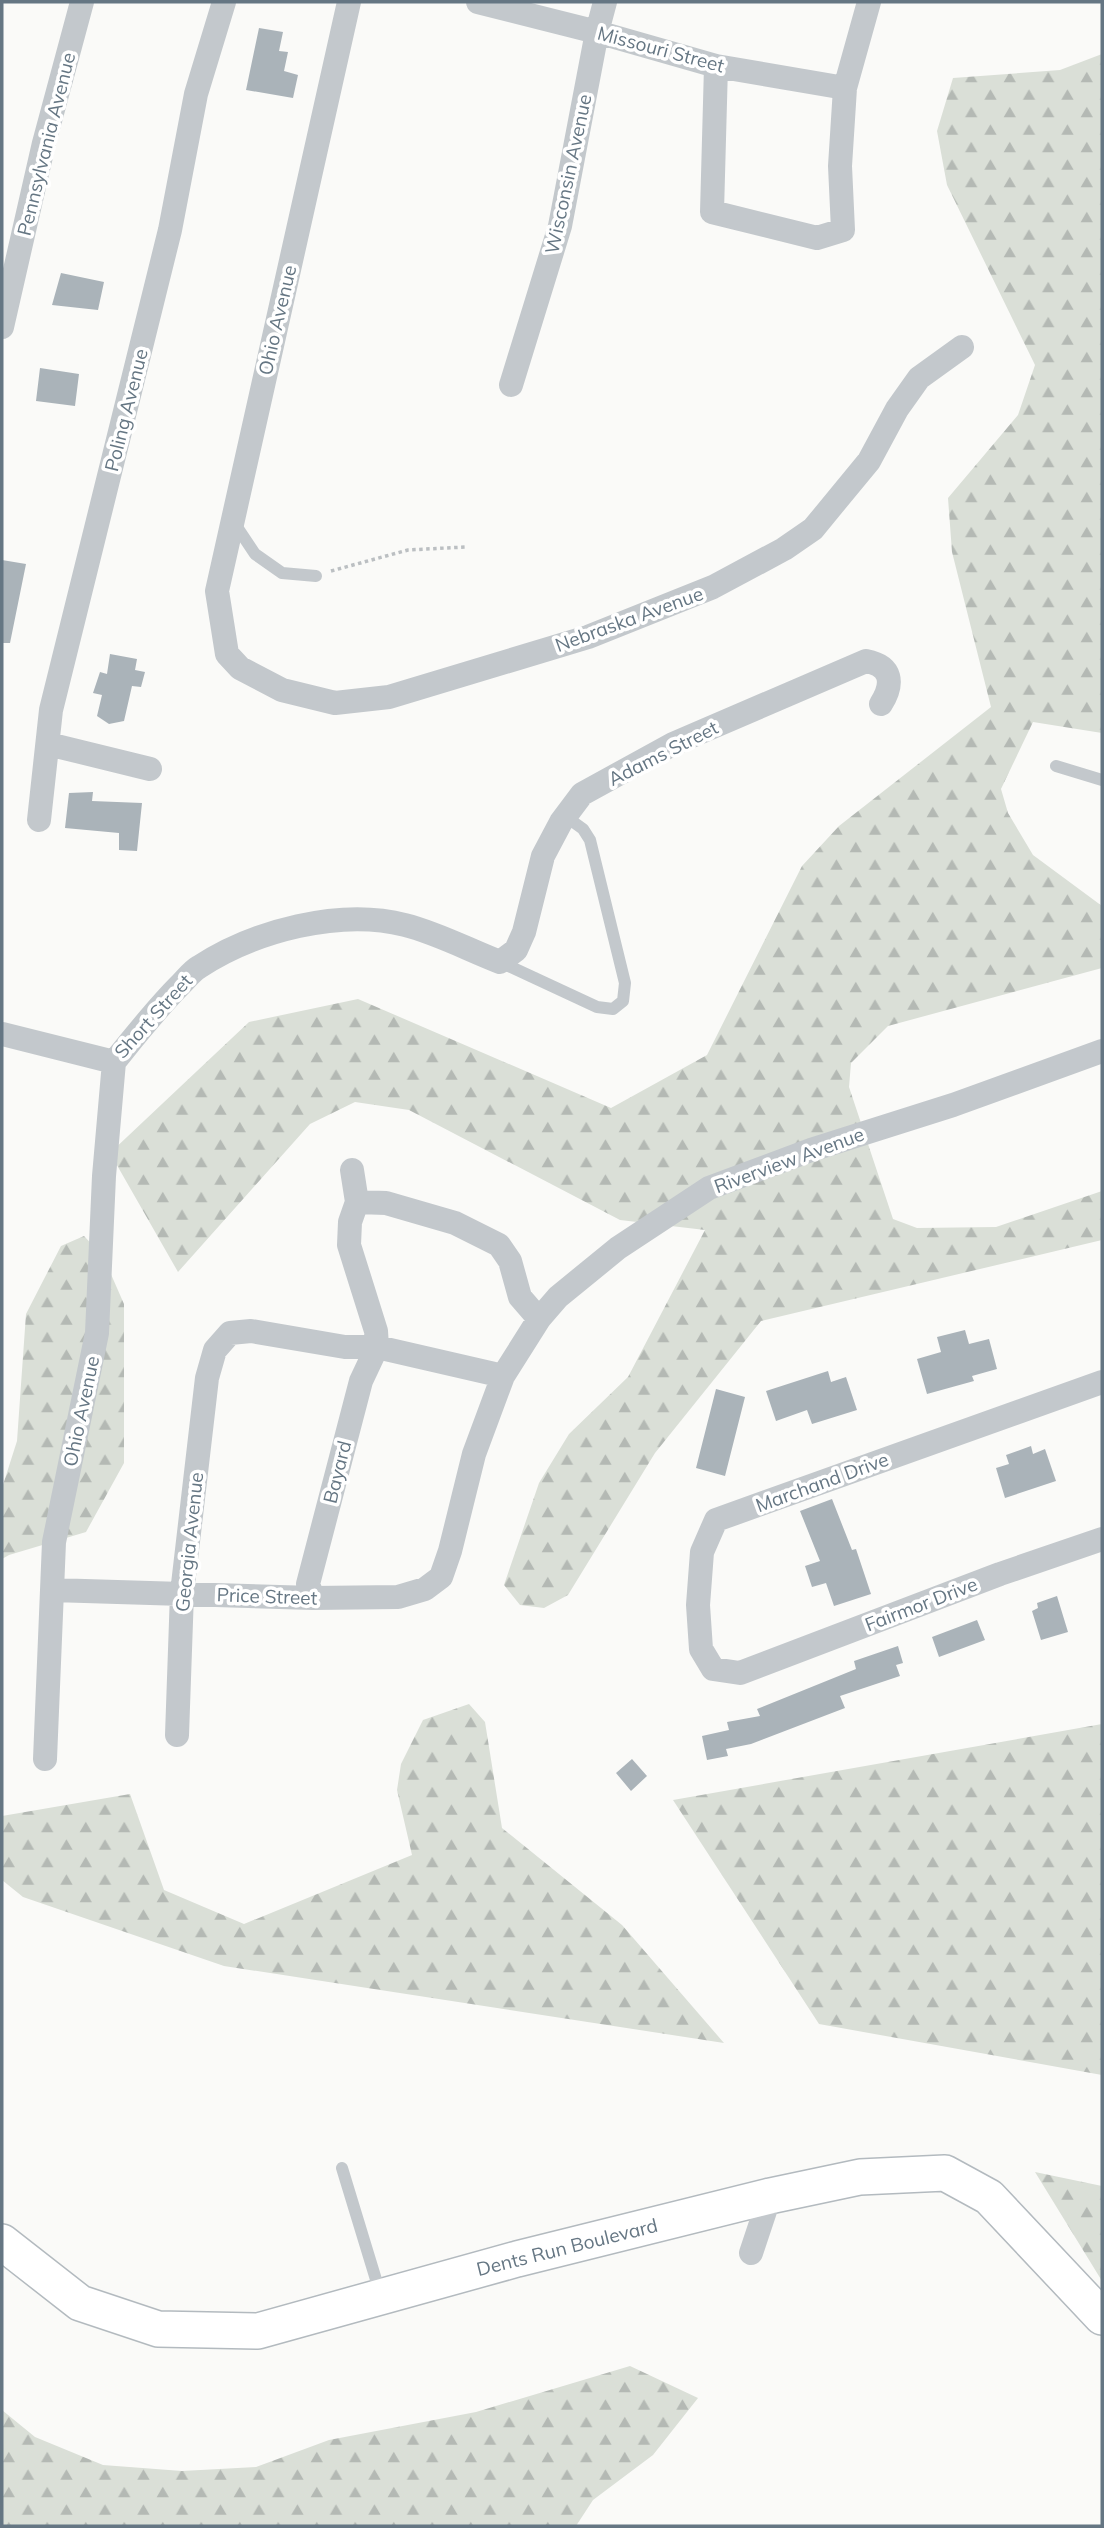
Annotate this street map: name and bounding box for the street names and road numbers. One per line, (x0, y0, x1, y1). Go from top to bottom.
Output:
street label: Missouri Street (595, 21, 727, 78)
street label: Pennsylvania Avenue (12, 50, 80, 238)
street label: Wisconsin Avenue (539, 92, 597, 256)
street label: Ohio Avenue (253, 263, 301, 377)
street label: Poling Avenue (99, 346, 153, 474)
street label: Nebraska Avenue (552, 581, 706, 657)
street label: Adams Street (604, 715, 722, 791)
street label: Short Street (109, 969, 197, 1063)
street label: Riverview Avenue (711, 1122, 867, 1198)
street label: Ohio Avenue (58, 1354, 104, 1468)
street label: Bayard (318, 1438, 356, 1506)
street label: Marchand Drive (752, 1447, 892, 1517)
street label: Georgia Avenue (170, 1471, 208, 1613)
street label: Fairmor Drive (861, 1572, 981, 1636)
street label: Price Street (216, 1582, 318, 1610)
street label: Dents Run Boulevard (474, 2213, 660, 2281)

